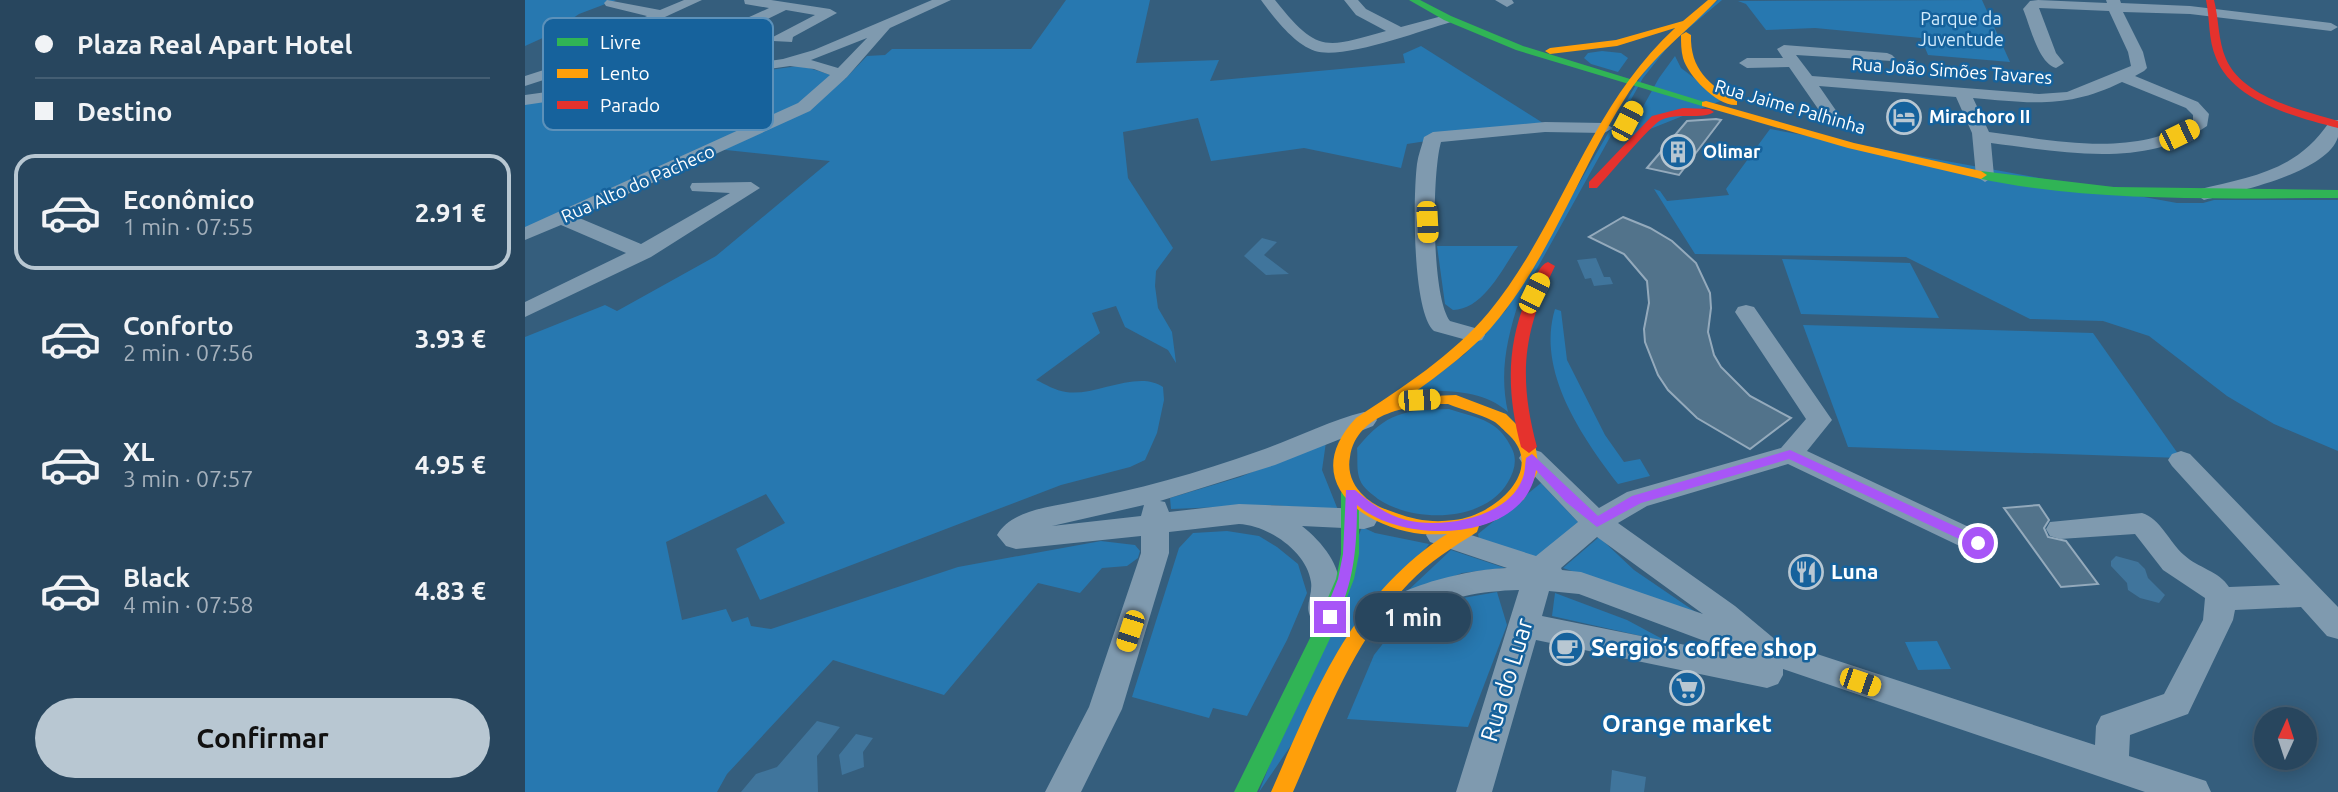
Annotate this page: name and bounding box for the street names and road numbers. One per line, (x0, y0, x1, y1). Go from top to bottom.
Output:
street label: Rua João Simões Tavares (1851, 53, 2053, 87)
street label: Rua Jaime Palhinha (1713, 75, 1868, 137)
street label: Rua Alto do Pacheco (558, 140, 717, 226)
street label: Rua do Luar (1475, 615, 1538, 745)

